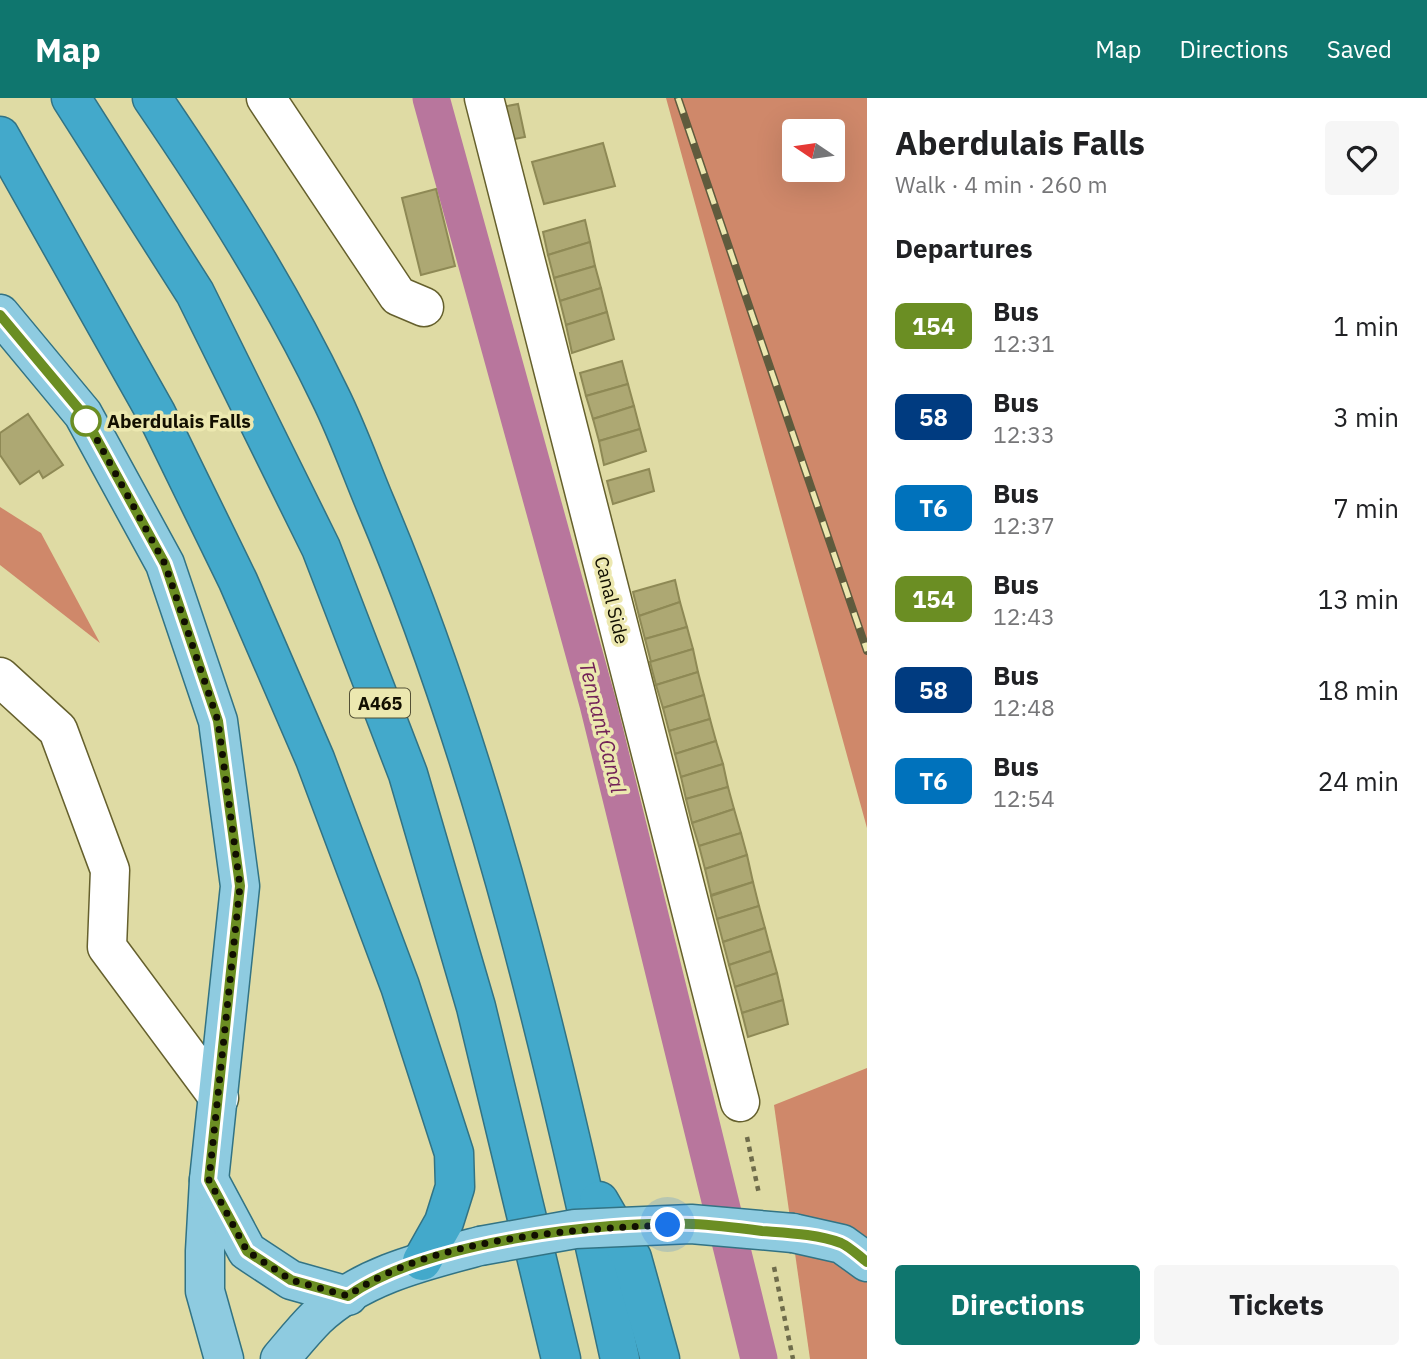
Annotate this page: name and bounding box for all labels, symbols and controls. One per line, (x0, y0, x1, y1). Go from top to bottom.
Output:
text: Map (35, 28, 101, 71)
text: Map (1095, 33, 1141, 65)
text: Directions (1179, 33, 1289, 65)
text: Saved (1327, 33, 1392, 65)
north arrow (782, 119, 845, 182)
map controls (782, 119, 845, 182)
text: Aberdulais Falls (895, 121, 1145, 164)
button: heart (1325, 121, 1399, 195)
text: Walk · 4 min · 260 m (895, 169, 1108, 199)
text: Departures (895, 231, 1033, 265)
text: Bus (993, 294, 1039, 328)
text: 1 min (1333, 309, 1399, 343)
text: 154 (912, 310, 955, 342)
text: 12:31 (993, 328, 1055, 358)
text: Bus (993, 385, 1039, 419)
text: 3 min (1333, 400, 1399, 434)
text: 58 (919, 401, 948, 433)
marker: Aberdulais Falls (71, 406, 101, 436)
place label: Aberdulais Falls (107, 409, 251, 433)
text: 12:33 (993, 419, 1055, 449)
text: Bus (993, 476, 1039, 510)
text: 7 min (1333, 491, 1399, 525)
text: T6 (919, 492, 948, 524)
text: 12:37 (993, 510, 1055, 540)
street label: Canal Side (589, 554, 635, 646)
text: Bus (993, 567, 1039, 601)
text: 13 min (1318, 582, 1399, 616)
text: 154 (912, 583, 955, 615)
text: 12:43 (993, 601, 1055, 631)
water label: Tennant Canal (573, 658, 633, 796)
text: Bus (993, 658, 1039, 692)
text: 18 min (1318, 673, 1399, 707)
text: 58 (919, 674, 948, 706)
road number: A465 (350, 688, 410, 718)
text: 12:48 (993, 692, 1055, 722)
text: Bus (993, 749, 1039, 783)
text: 24 min (1318, 764, 1399, 798)
text: T6 (919, 765, 948, 797)
text: 12:54 (993, 783, 1055, 813)
your location (650, 1207, 685, 1242)
button: Directions (895, 1265, 1140, 1345)
button: Tickets (1154, 1265, 1399, 1345)

